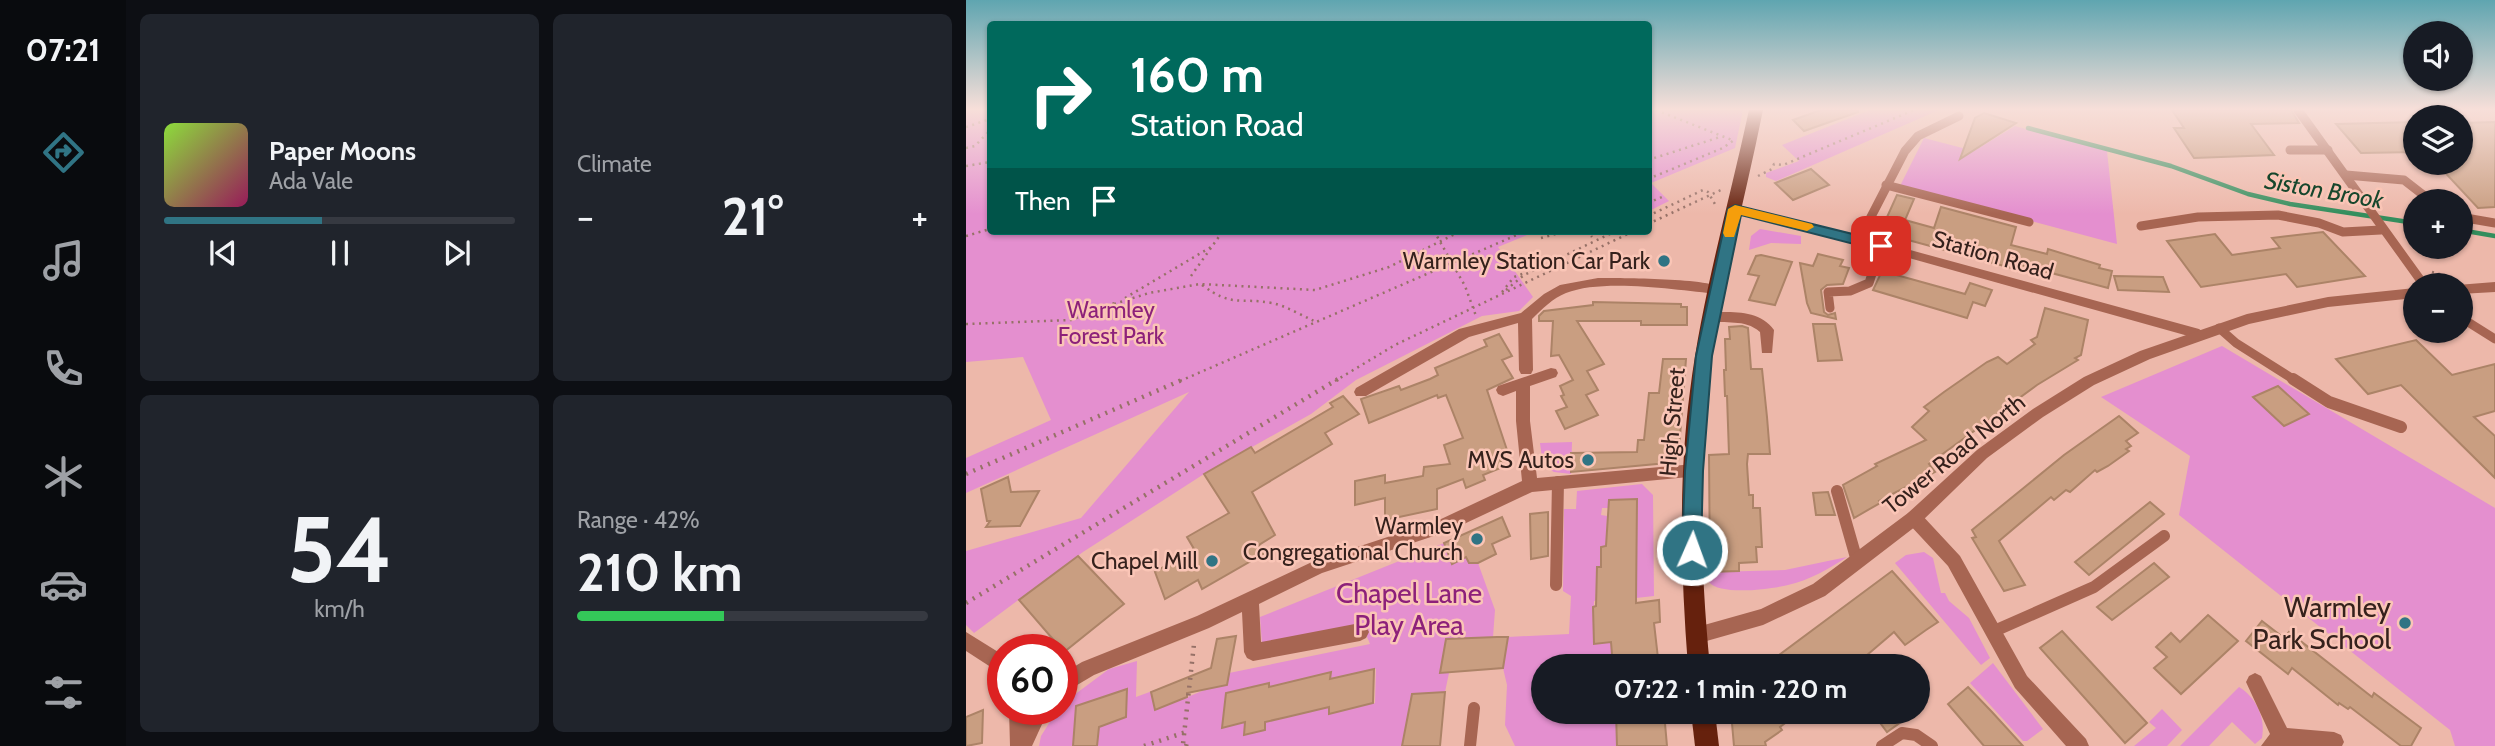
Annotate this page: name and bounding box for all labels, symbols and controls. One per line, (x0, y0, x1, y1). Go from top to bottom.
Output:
map controls (2403, 21, 2473, 343)
button: sound (2403, 21, 2473, 91)
text: 07:21 (26, 30, 100, 69)
text: 160 m (1130, 45, 1264, 104)
icon: right (1015, 49, 1106, 140)
text: Station Road (1130, 105, 1304, 144)
button: layers (2403, 105, 2473, 175)
icon: directions (39, 128, 88, 177)
text: Paper Moons (269, 135, 416, 167)
text: Climate (577, 150, 652, 178)
water label: Siston Brook (2262, 165, 2386, 215)
text: Ada Vale (269, 167, 353, 195)
icon: arrive (1085, 182, 1123, 220)
text: 21° (722, 185, 783, 248)
text: Then (1015, 185, 1071, 217)
button: + (2403, 189, 2473, 259)
text: − (577, 193, 594, 240)
text: + (911, 193, 928, 240)
pin (1851, 216, 1911, 276)
street label: Station Road (1929, 224, 2057, 286)
icon: arrive (1862, 227, 1900, 265)
icon: previous (204, 234, 242, 272)
icon: pause (321, 234, 359, 272)
icon: next (438, 234, 476, 272)
icon: music (39, 236, 88, 285)
place label: Warmley Station Car Park (1403, 247, 1651, 275)
marker: Warmley Station Car Park (1656, 253, 1672, 269)
button: − (2403, 273, 2473, 343)
park label: Warmley Forest Park (1058, 296, 1165, 350)
icon: phone (39, 344, 88, 393)
street label: High Street (1653, 366, 1691, 478)
street label: Tower Road North (1877, 388, 2031, 520)
place label: MVS Autos (1467, 446, 1574, 474)
icon: climate (39, 452, 88, 501)
marker: MVS Autos (1580, 452, 1596, 468)
text: 54 (287, 494, 392, 605)
text: Range · 42% (577, 506, 700, 534)
place label: Warmley Congregational Church (1243, 512, 1463, 566)
position arrow (1655, 513, 1729, 587)
marker: Warmley Congregational Church (1469, 531, 1485, 547)
text: 210 km (577, 541, 743, 604)
place label: Chapel Mill (1091, 547, 1199, 575)
marker: Chapel Mill (1204, 553, 1220, 569)
icon: car (39, 560, 88, 609)
park label: Chapel Lane Play Area (1336, 576, 1482, 642)
place label: Warmley Park School (2253, 590, 2391, 656)
text: km/h (314, 595, 365, 623)
marker: Warmley Park School (2397, 615, 2413, 631)
speed limit sign: 60 (987, 634, 1078, 725)
icon: filters (39, 668, 88, 717)
text: 07:22 · 1 min · 220 m (1614, 673, 1847, 705)

